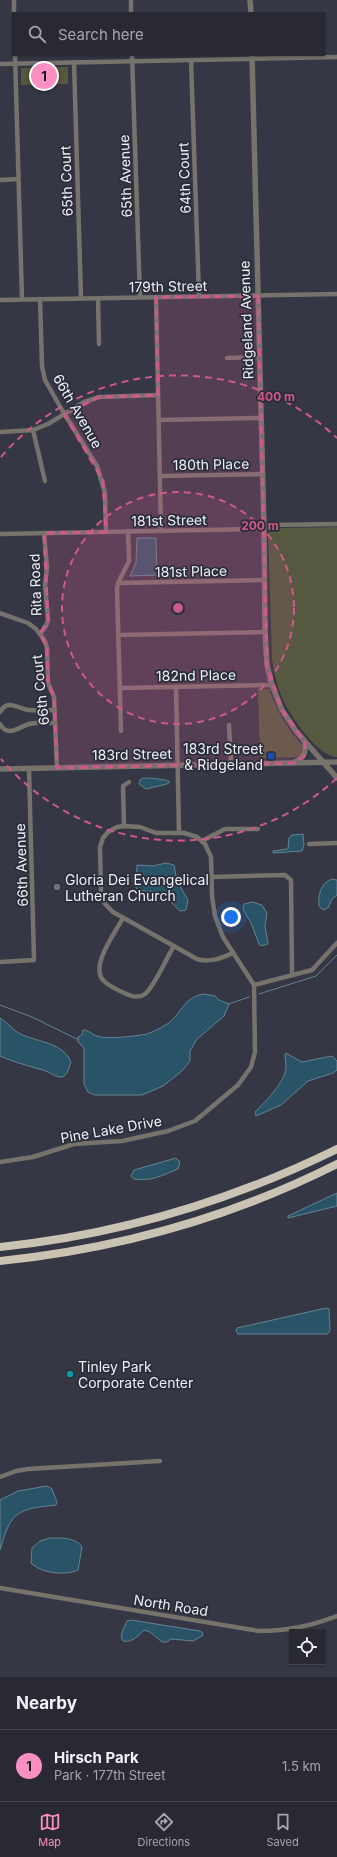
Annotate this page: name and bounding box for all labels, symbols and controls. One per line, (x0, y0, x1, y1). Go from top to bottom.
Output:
search box (12, 12, 325, 56)
icon: search (26, 23, 48, 45)
text: Search here (58, 25, 144, 44)
pin: 1 (31, 61, 57, 91)
street label: 65th Avenue (115, 134, 135, 218)
street label: 64th Court (174, 142, 194, 214)
street label: 65th Court (56, 145, 76, 217)
street label: Ridgeland Avenue (235, 260, 257, 380)
street label: 179th Street (129, 277, 208, 295)
street label: 66th Avenue (50, 371, 106, 451)
text: 400 m (257, 389, 295, 404)
street label: 180th Place (173, 455, 249, 473)
street label: 181st Street (131, 511, 207, 529)
text: 200 m (241, 518, 279, 533)
street label: Rita Road (25, 553, 45, 617)
street label: 181st Place (155, 562, 227, 580)
centre of rings (171, 601, 185, 615)
street label: 66th Court (28, 653, 52, 726)
street label: 182nd Place (156, 666, 236, 684)
place label: 183rd Street & Ridgeland (183, 740, 263, 773)
street label: 183rd Street (92, 745, 173, 763)
marker: 183rd Street & Ridgeland (266, 751, 276, 761)
street label: 66th Avenue (11, 823, 31, 907)
place label: Gloria Dei Evangelical Lutheran Church (65, 871, 209, 904)
marker: Gloria Dei Evangelical Lutheran Church (52, 882, 62, 892)
your location (221, 907, 241, 927)
street label: Pine Lake Drive (59, 1112, 163, 1146)
place label: Tinley Park Corporate Center (78, 1358, 193, 1391)
marker: Tinley Park Corporate Center (65, 1369, 75, 1379)
street label: North Road (133, 1591, 209, 1619)
map controls (289, 1629, 325, 1665)
button: locate (289, 1629, 325, 1665)
text: Nearby (16, 1693, 77, 1713)
text: Hirsch Park (54, 1748, 139, 1767)
text: 1 (26, 1758, 32, 1774)
text: 1.5 km (282, 1758, 321, 1774)
text: Park · 177th Street (54, 1767, 165, 1783)
tab: Map (38, 1811, 61, 1849)
tab: Directions (138, 1811, 190, 1849)
tab: Saved (267, 1811, 299, 1849)

